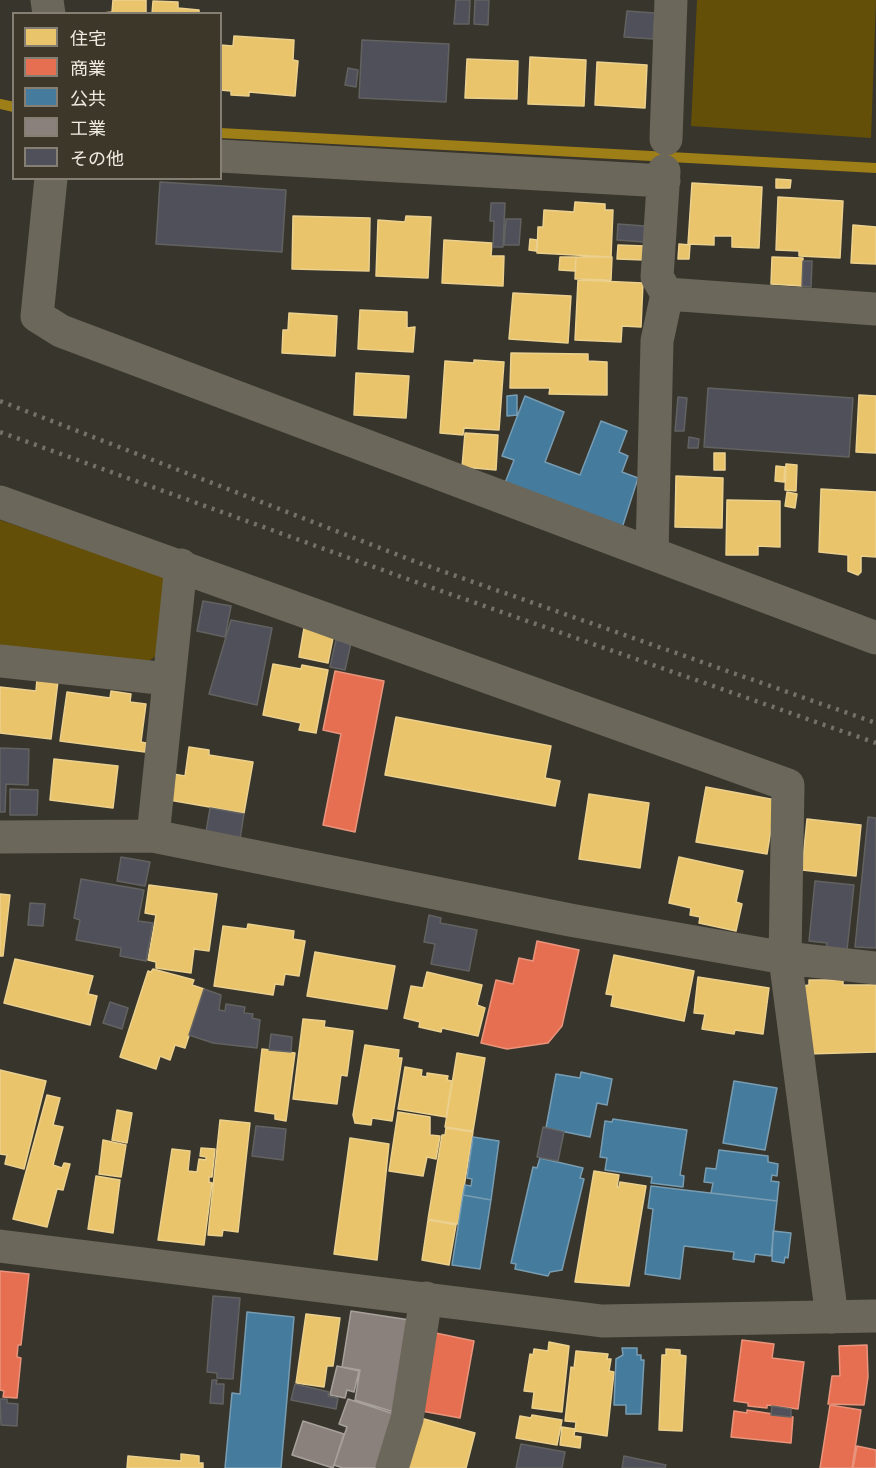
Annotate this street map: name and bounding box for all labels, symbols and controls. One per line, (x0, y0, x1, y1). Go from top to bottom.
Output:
legend (12, 12, 222, 180)
text: 住宅 (70, 28, 106, 50)
text: 商業 (70, 58, 106, 80)
text: 公共 (70, 88, 106, 110)
text: 工業 (70, 118, 106, 140)
text: その他 (70, 148, 124, 170)

